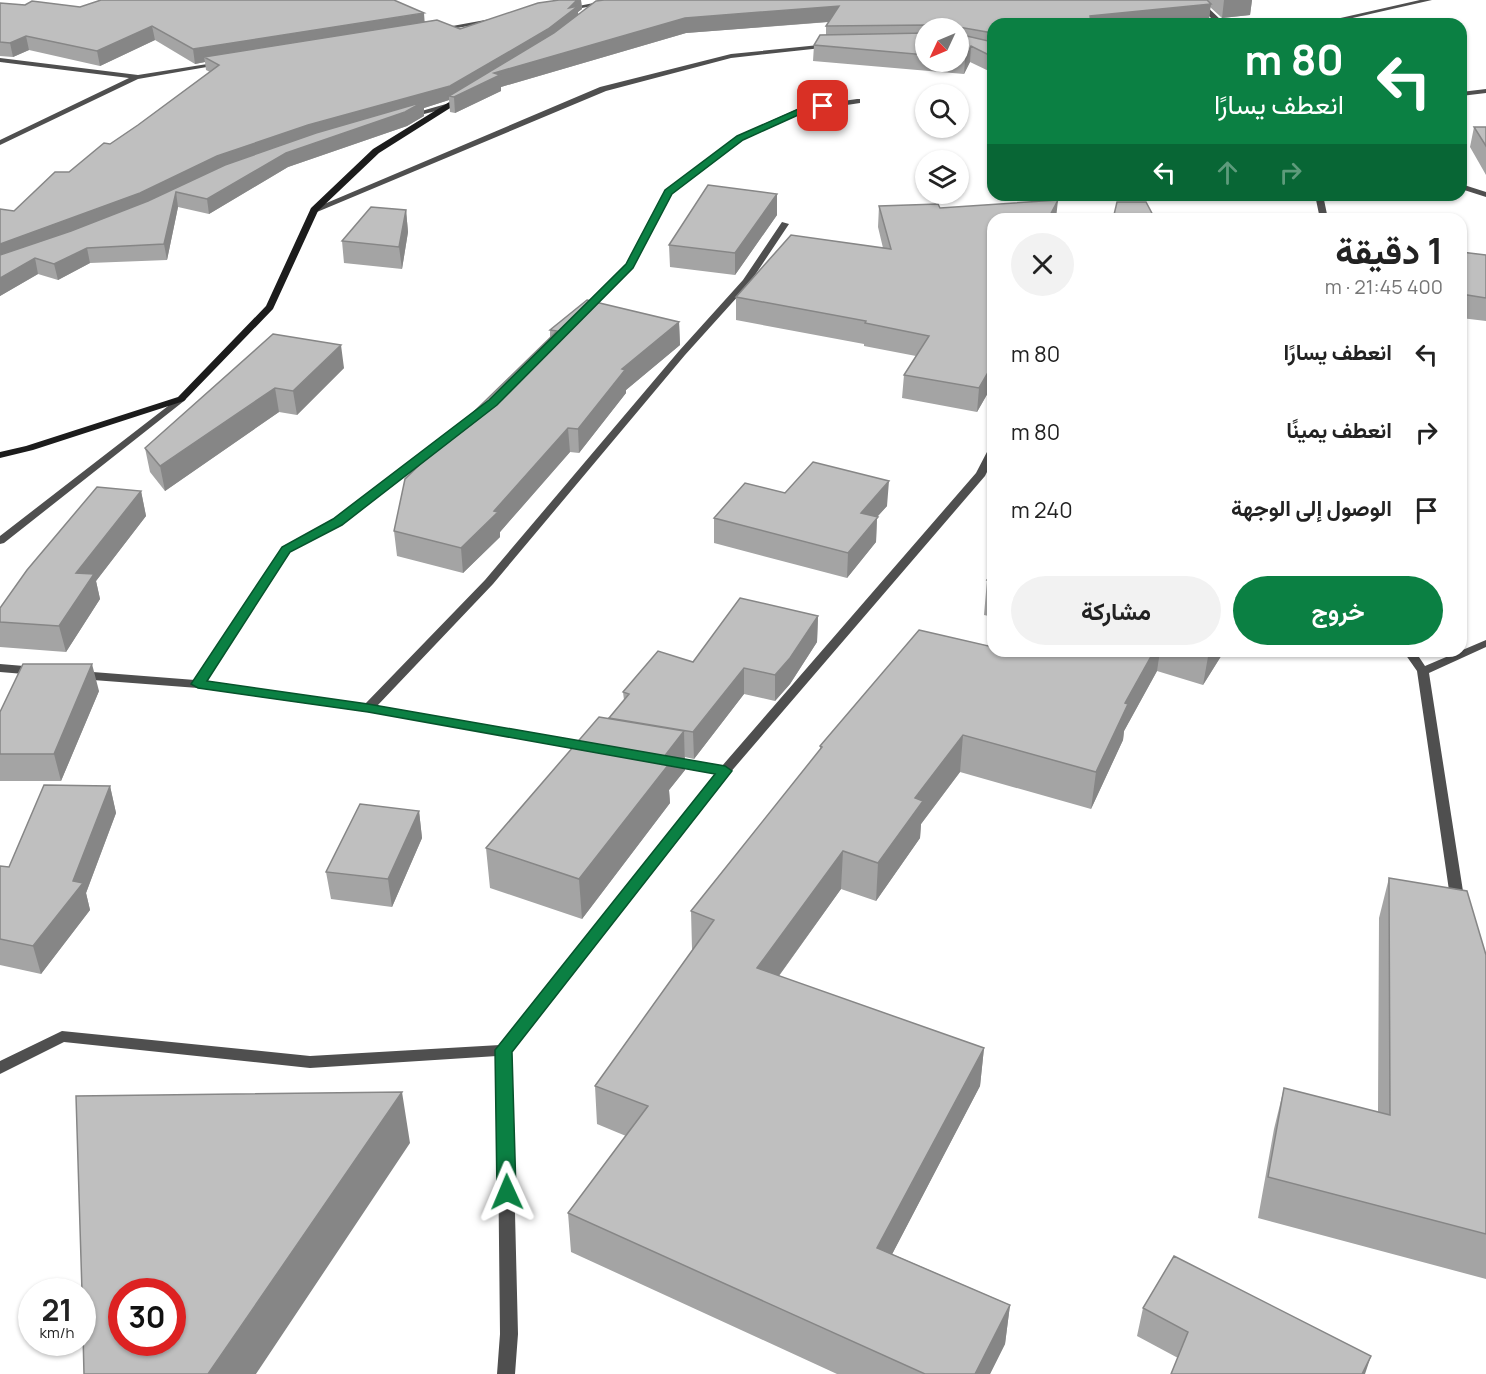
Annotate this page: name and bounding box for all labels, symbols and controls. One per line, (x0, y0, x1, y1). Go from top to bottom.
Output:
north arrow (915, 18, 969, 72)
map controls (915, 18, 969, 204)
text: 80 m (1244, 30, 1344, 88)
icon: left (1365, 42, 1443, 120)
pin (797, 80, 848, 131)
button: search (915, 84, 969, 138)
text: انعطف يسارًا (1214, 85, 1344, 122)
icon: arrive (806, 89, 839, 122)
button: layers (915, 150, 969, 204)
icon: left (1148, 156, 1181, 189)
icon: ahead (1211, 156, 1244, 189)
icon: right (1274, 156, 1307, 189)
text: 1 دقيقة (1335, 226, 1443, 275)
button: close (1011, 233, 1074, 296)
text: 400 m · 21:45 (1325, 273, 1443, 300)
text: انعطف يسارًا (1283, 337, 1392, 367)
icon: left (1410, 338, 1443, 371)
text: 80 m (1011, 339, 1060, 369)
text: انعطف يمينًا (1286, 415, 1392, 445)
icon: right (1410, 416, 1443, 449)
text: 80 m (1011, 417, 1060, 447)
text: الوصول إلى الوجهة (1231, 493, 1392, 523)
icon: arrive (1410, 494, 1443, 527)
text: 240 m (1011, 495, 1073, 525)
button: مشاركة (1011, 576, 1221, 645)
button: خروج (1233, 576, 1443, 645)
position arrow (475, 1160, 539, 1224)
speed limit sign: 30 (108, 1278, 186, 1356)
text: 21 (41, 1289, 73, 1330)
text: km/h (40, 1322, 74, 1343)

